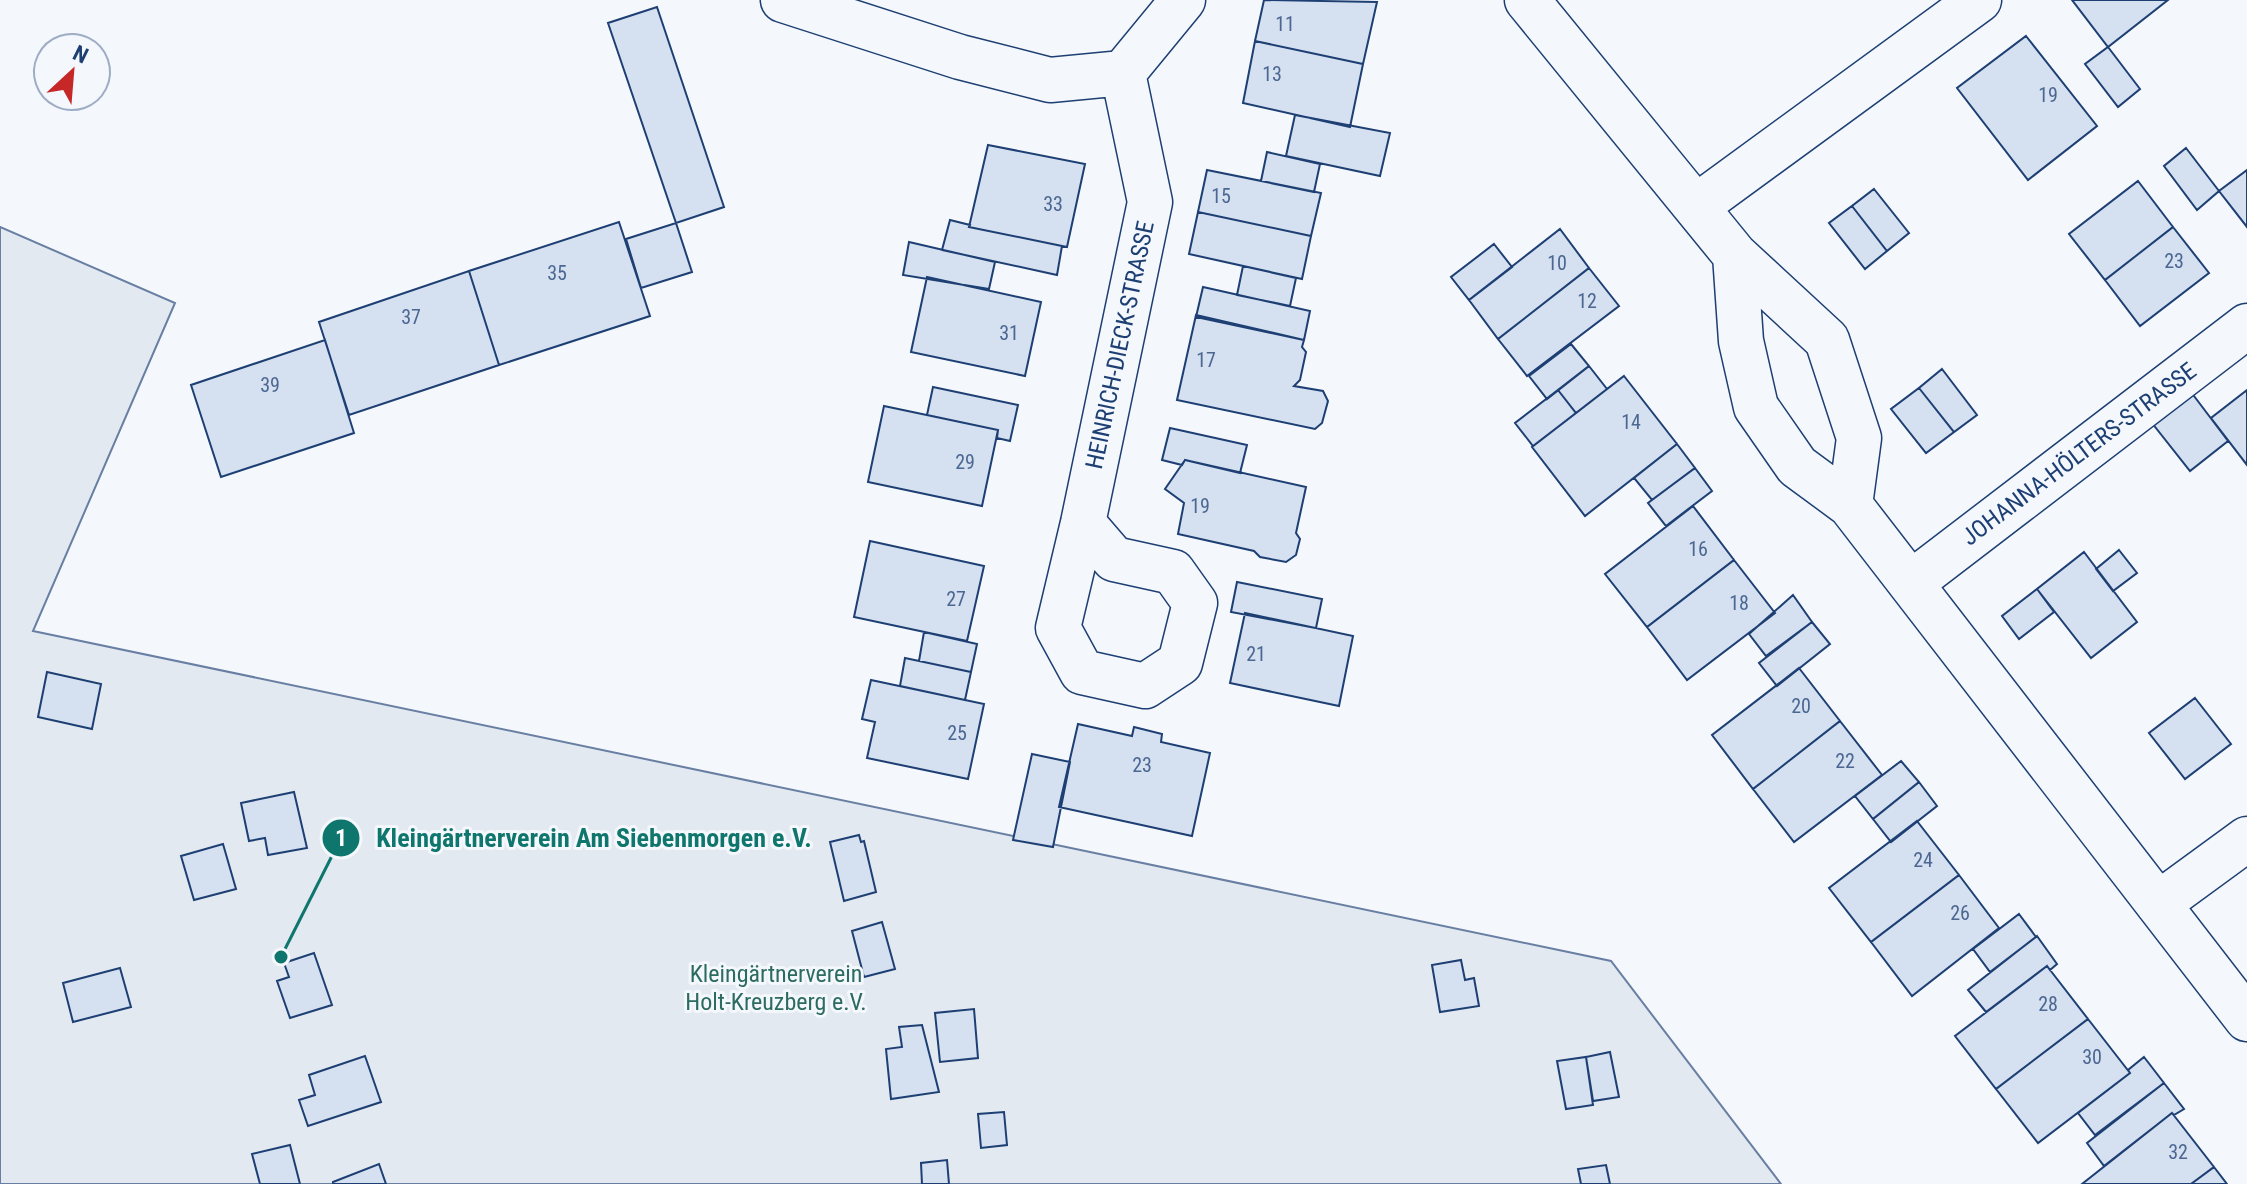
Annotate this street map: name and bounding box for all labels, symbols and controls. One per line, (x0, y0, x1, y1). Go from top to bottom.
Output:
house number: 11 (1275, 12, 1295, 36)
north arrow (32, 32, 112, 112)
text: N (69, 40, 92, 69)
house number: 13 (1262, 62, 1282, 86)
house number: 19 (2038, 83, 2058, 107)
house number: 15 (1211, 184, 1231, 208)
house number: 33 (1043, 192, 1063, 216)
street label: HEINRICH-DIECK-STRASSE (1080, 218, 1160, 472)
house number: 23 (2164, 249, 2184, 273)
house number: 10 (1547, 251, 1567, 275)
house number: 35 (547, 261, 567, 285)
house number: 12 (1577, 289, 1597, 313)
house number: 37 (401, 305, 421, 329)
house number: 31 (999, 321, 1019, 345)
house number: 17 (1196, 348, 1216, 372)
street label: JOHANNA-HÖLTERS-STRASSE (1956, 357, 2202, 551)
house number: 39 (260, 373, 280, 397)
house number: 14 (1621, 410, 1641, 434)
house number: 29 (955, 450, 975, 474)
house number: 19 (1190, 494, 1210, 518)
house number: 16 (1688, 537, 1708, 561)
house number: 27 (946, 587, 966, 611)
house number: 18 (1729, 591, 1749, 615)
house number: 21 (1246, 642, 1266, 666)
house number: 20 (1791, 694, 1811, 718)
house number: 25 (947, 721, 967, 745)
house number: 22 (1835, 749, 1855, 773)
house number: 23 (1132, 753, 1152, 777)
callout: Kleingärtnerverein Am Siebenmorgen e.V. (321, 813, 828, 863)
text: Kleingärtnerverein Am Siebenmorgen e.V. (376, 823, 812, 853)
text: 1 (335, 824, 347, 852)
house number: 24 (1913, 848, 1933, 872)
house number: 26 (1950, 901, 1970, 925)
park label: Kleingärtnerverein Holt-Kreuzberg e.V. (685, 960, 867, 1016)
house number: 28 (2038, 992, 2058, 1016)
house number: 30 (2082, 1045, 2102, 1069)
house number: 32 (2168, 1140, 2188, 1164)

